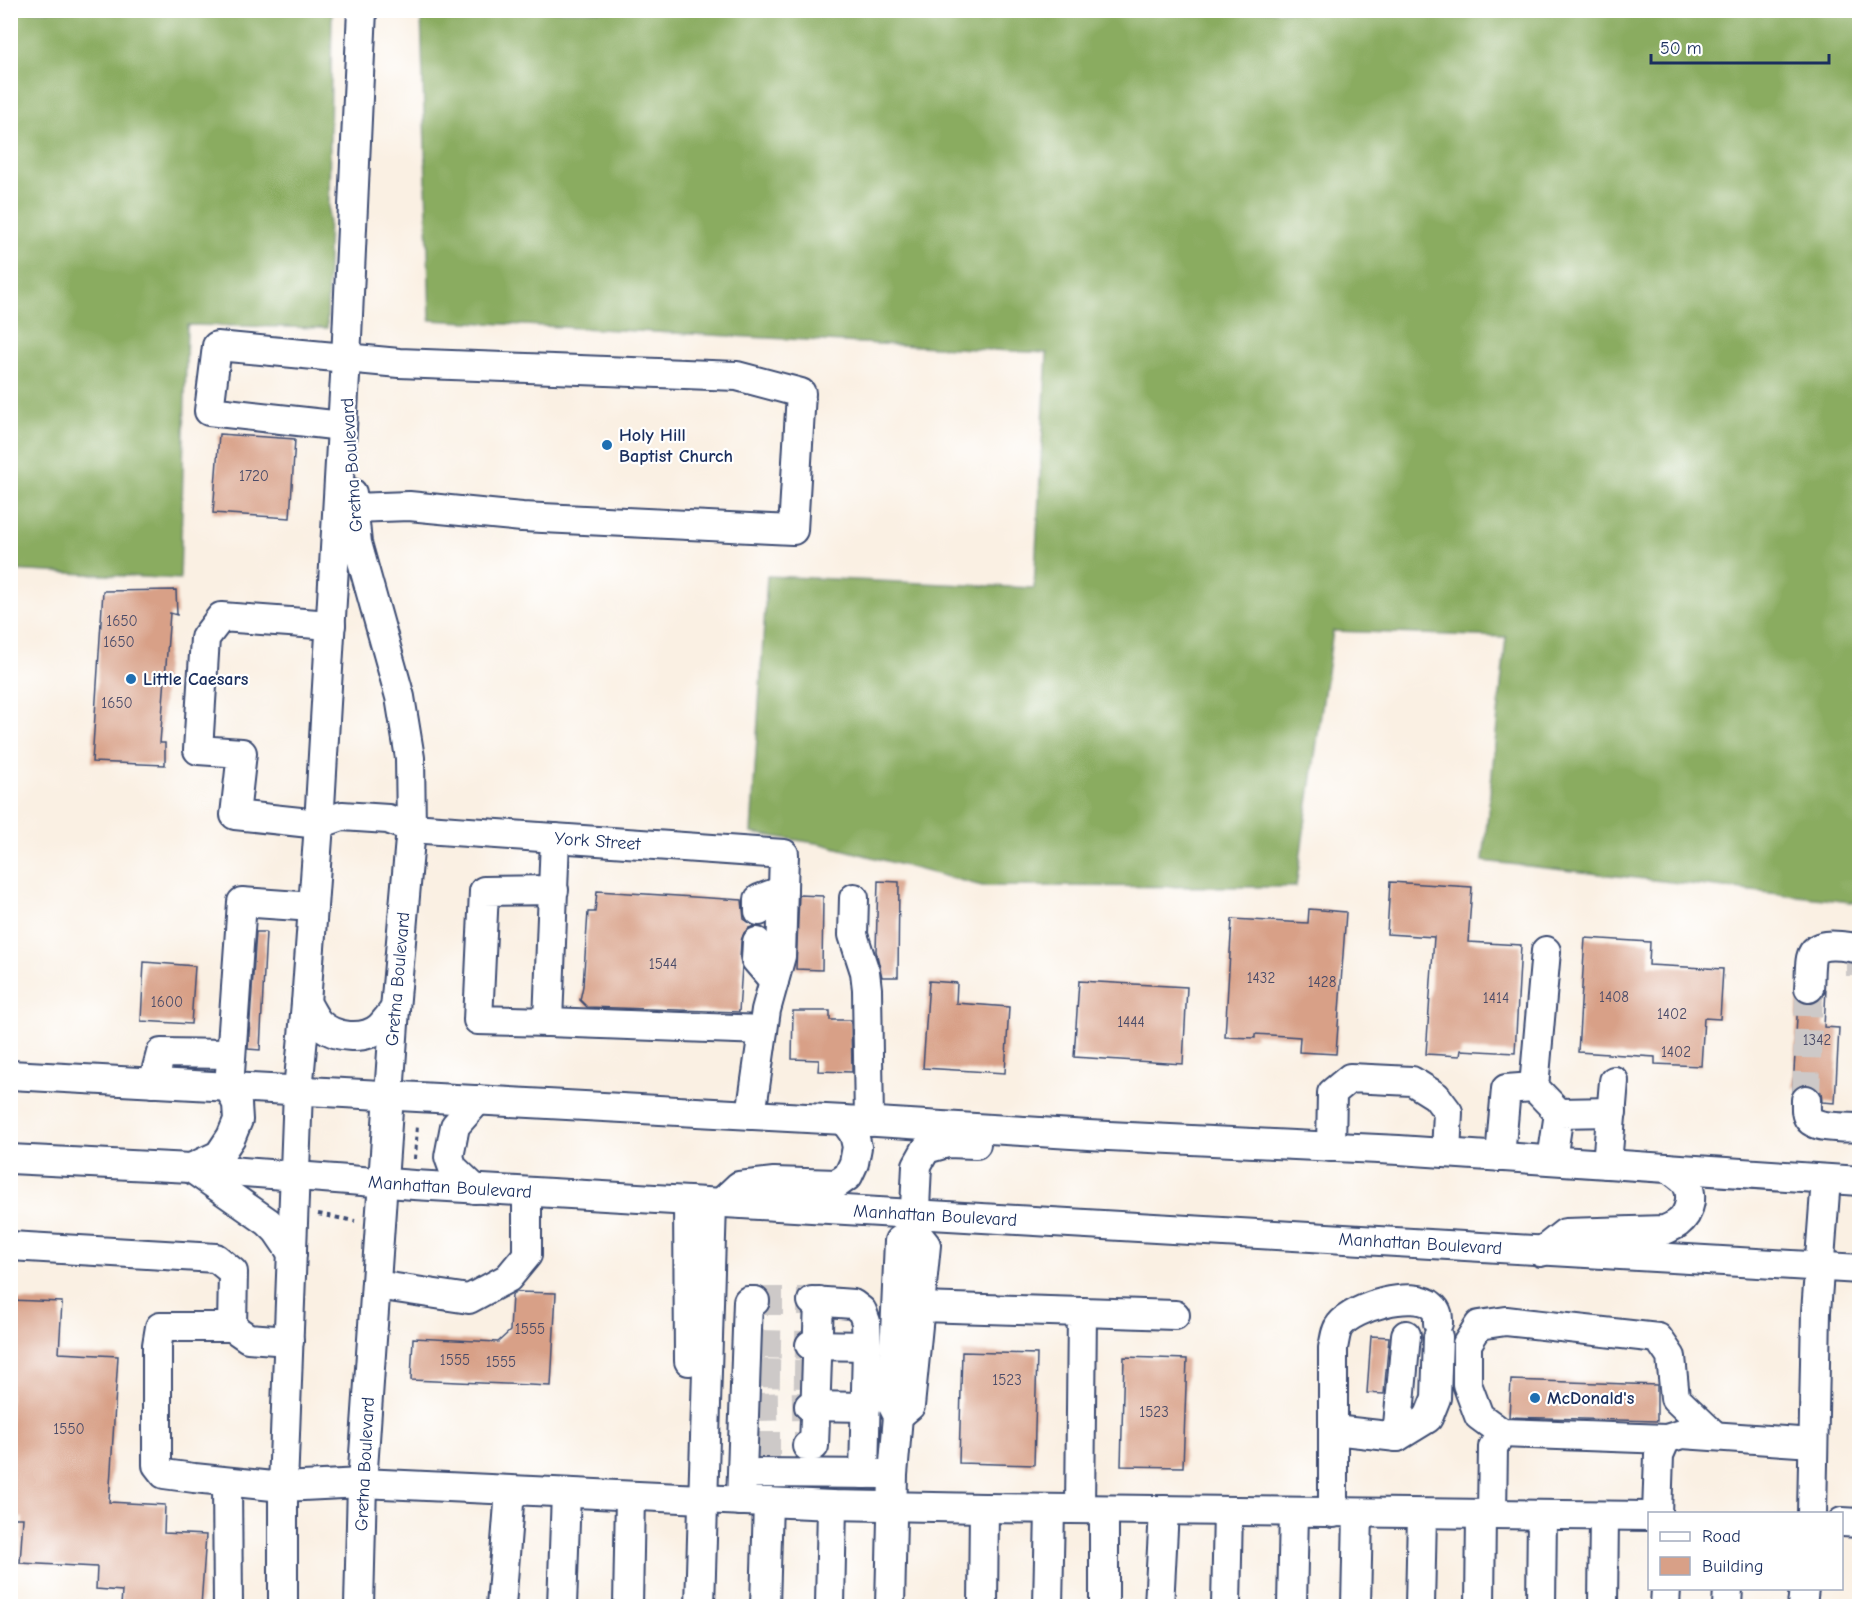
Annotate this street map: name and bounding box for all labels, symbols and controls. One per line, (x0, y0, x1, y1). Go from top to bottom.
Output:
scale bar (1651, 27, 1830, 65)
text: 50 m (1660, 38, 1702, 59)
street label: Gretna Boulevard (337, 397, 367, 533)
place label: Holy Hill Baptist Church (619, 425, 733, 467)
marker: Holy Hill Baptist Church (600, 438, 614, 452)
house number: 1720 (239, 467, 269, 485)
house number: 1650 (106, 612, 138, 630)
house number: 1650 (103, 633, 135, 651)
place label: Little Caesars (143, 669, 249, 690)
marker: Little Caesars (124, 672, 138, 686)
house number: 1650 (101, 694, 133, 712)
street label: York Street (554, 828, 642, 855)
street label: Gretna Boulevard (382, 911, 414, 1047)
house number: 1544 (649, 955, 677, 973)
house number: 1432 (1247, 969, 1275, 987)
house number: 1428 (1308, 973, 1336, 991)
house number: 1408 (1599, 988, 1629, 1006)
house number: 1414 (1483, 989, 1509, 1007)
house number: 1600 (151, 993, 183, 1011)
house number: 1402 (1657, 1005, 1687, 1023)
house number: 1444 (1117, 1013, 1145, 1031)
house number: 1342 (1803, 1031, 1831, 1049)
house number: 1402 (1661, 1043, 1691, 1061)
street label: Manhattan Boulevard (368, 1171, 532, 1202)
street label: Manhattan Boulevard (853, 1200, 1018, 1231)
street label: Manhattan Boulevard (1338, 1228, 1503, 1259)
house number: 1555 (515, 1320, 545, 1338)
house number: 1555 (440, 1351, 470, 1369)
house number: 1555 (486, 1353, 516, 1371)
house number: 1523 (992, 1371, 1022, 1389)
place label: McDonald's (1547, 1388, 1635, 1409)
marker: McDonald's (1528, 1391, 1542, 1405)
street label: Gretna Boulevard (351, 1396, 379, 1532)
house number: 1523 (1139, 1403, 1169, 1421)
house number: 1550 (53, 1420, 85, 1438)
legend (1648, 1512, 1843, 1590)
text: Road (1702, 1526, 1741, 1547)
text: Building (1702, 1556, 1764, 1577)

